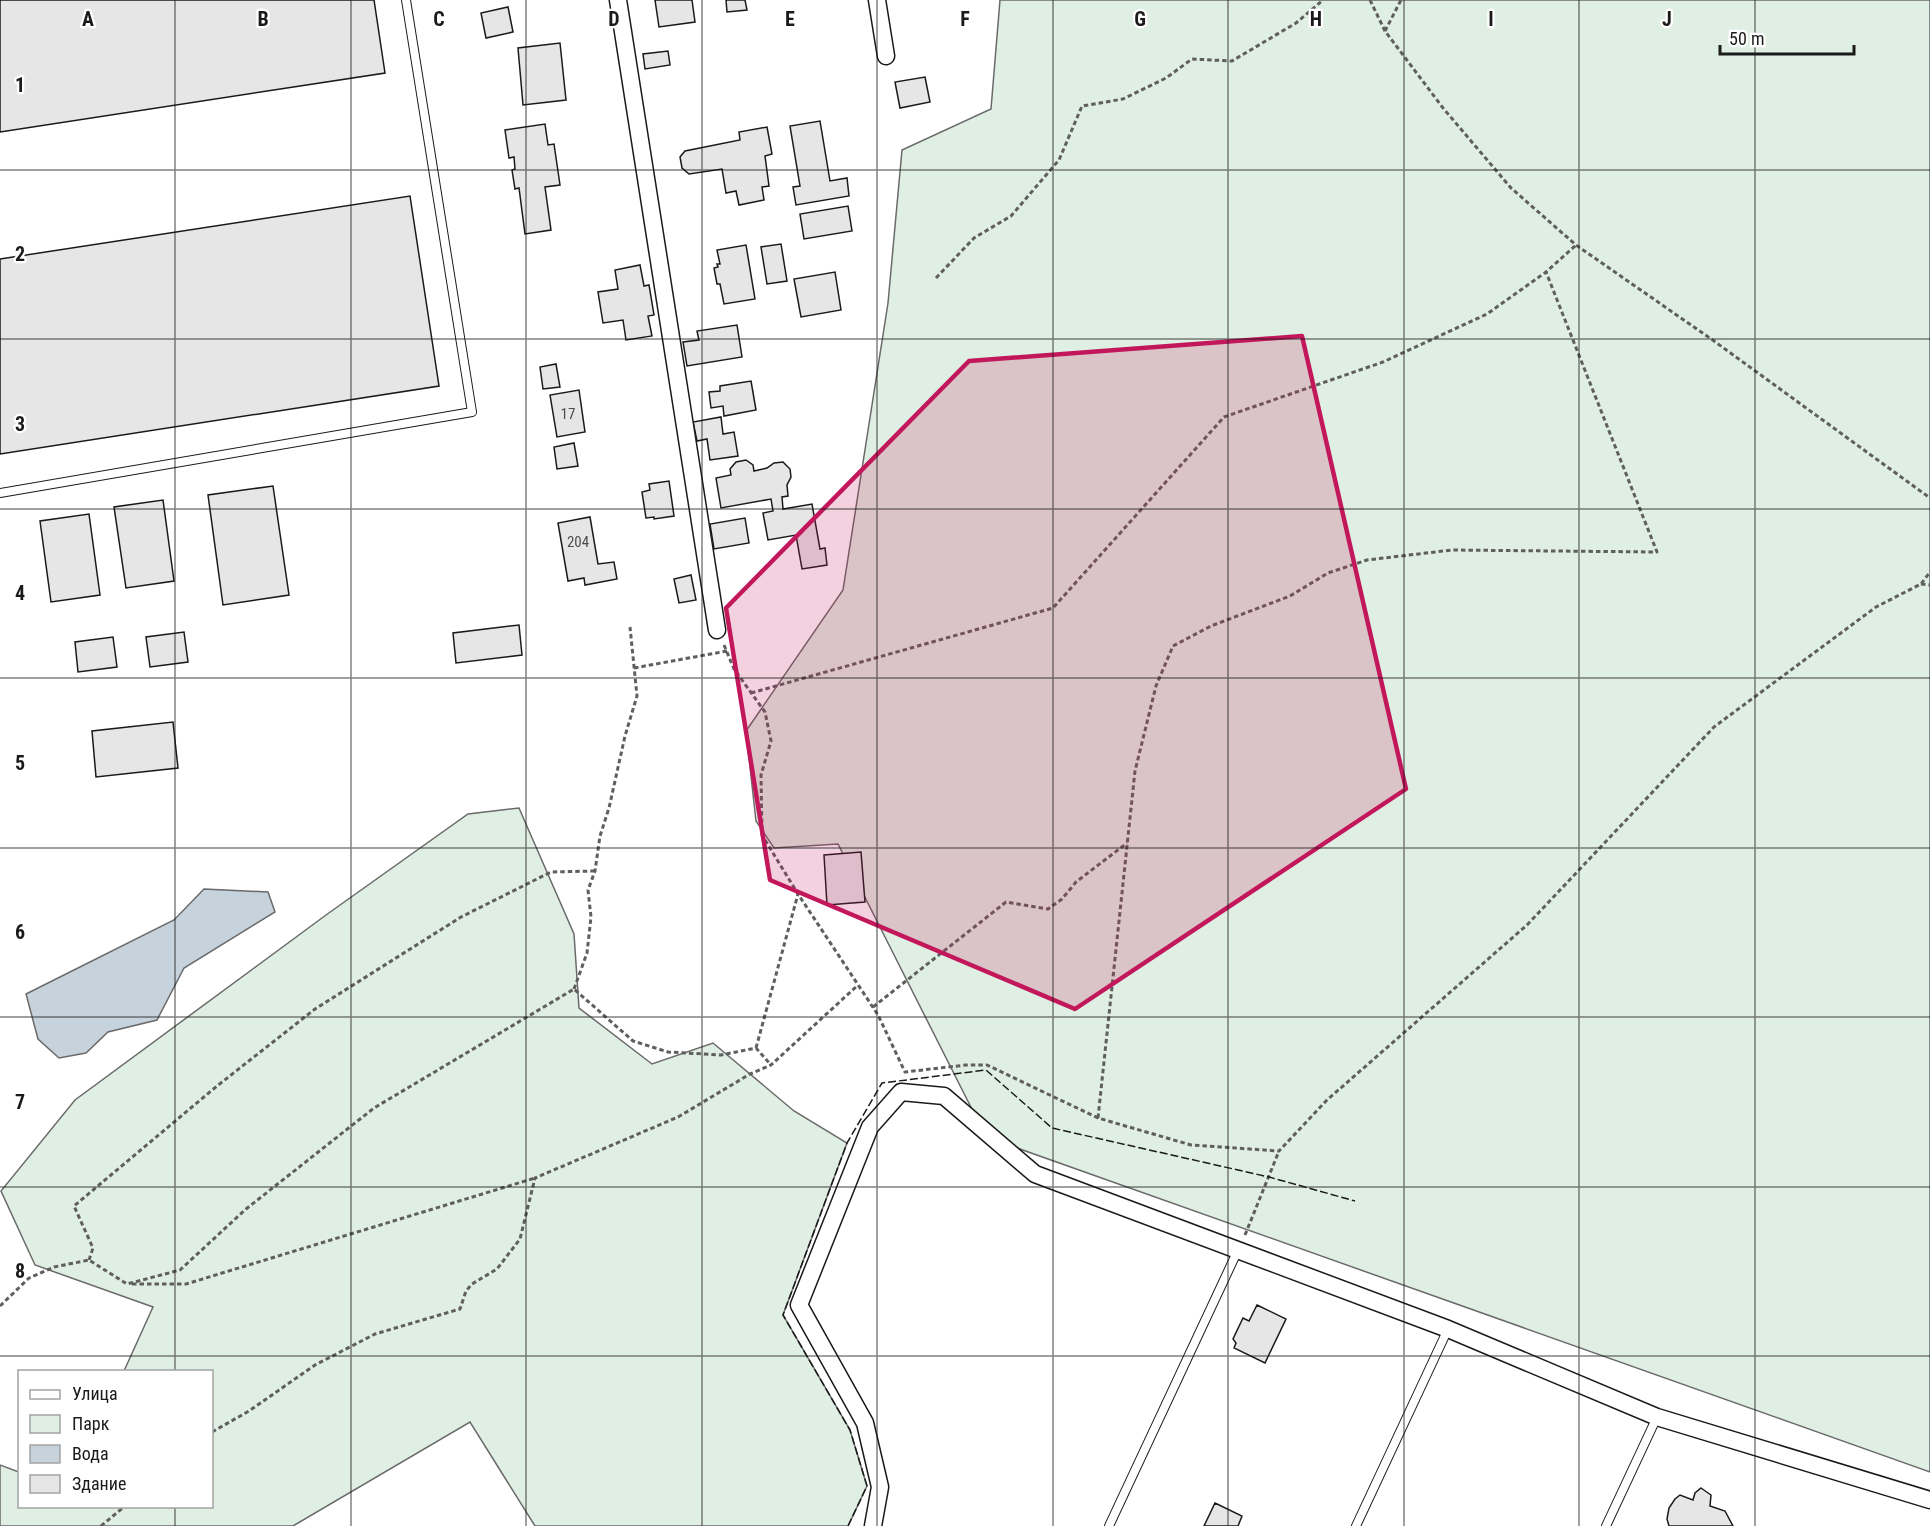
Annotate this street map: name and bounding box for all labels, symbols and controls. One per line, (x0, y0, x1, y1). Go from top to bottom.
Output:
text: A (82, 7, 94, 31)
text: B (257, 7, 269, 31)
text: C (433, 7, 445, 31)
text: D (608, 7, 620, 31)
text: E (785, 7, 795, 31)
text: F (960, 7, 970, 31)
text: G (1134, 7, 1146, 31)
text: H (1310, 7, 1322, 31)
text: I (1488, 7, 1494, 31)
text: J (1662, 7, 1672, 31)
scale bar (1720, 18, 1854, 56)
text: 50 m (1729, 28, 1764, 49)
text: 1 (15, 73, 25, 97)
text: 2 (15, 242, 25, 266)
house number: 17 (561, 405, 575, 423)
text: 3 (15, 412, 25, 436)
house number: 204 (567, 533, 589, 551)
text: 4 (15, 581, 25, 605)
text: 5 (15, 751, 25, 775)
text: 6 (15, 920, 25, 944)
text: 7 (15, 1090, 25, 1114)
text: 8 (15, 1259, 25, 1283)
legend (18, 1370, 213, 1508)
text: Улица (72, 1383, 118, 1404)
text: Парк (72, 1413, 110, 1434)
text: Вода (72, 1443, 109, 1464)
text: Здание (72, 1473, 126, 1494)

